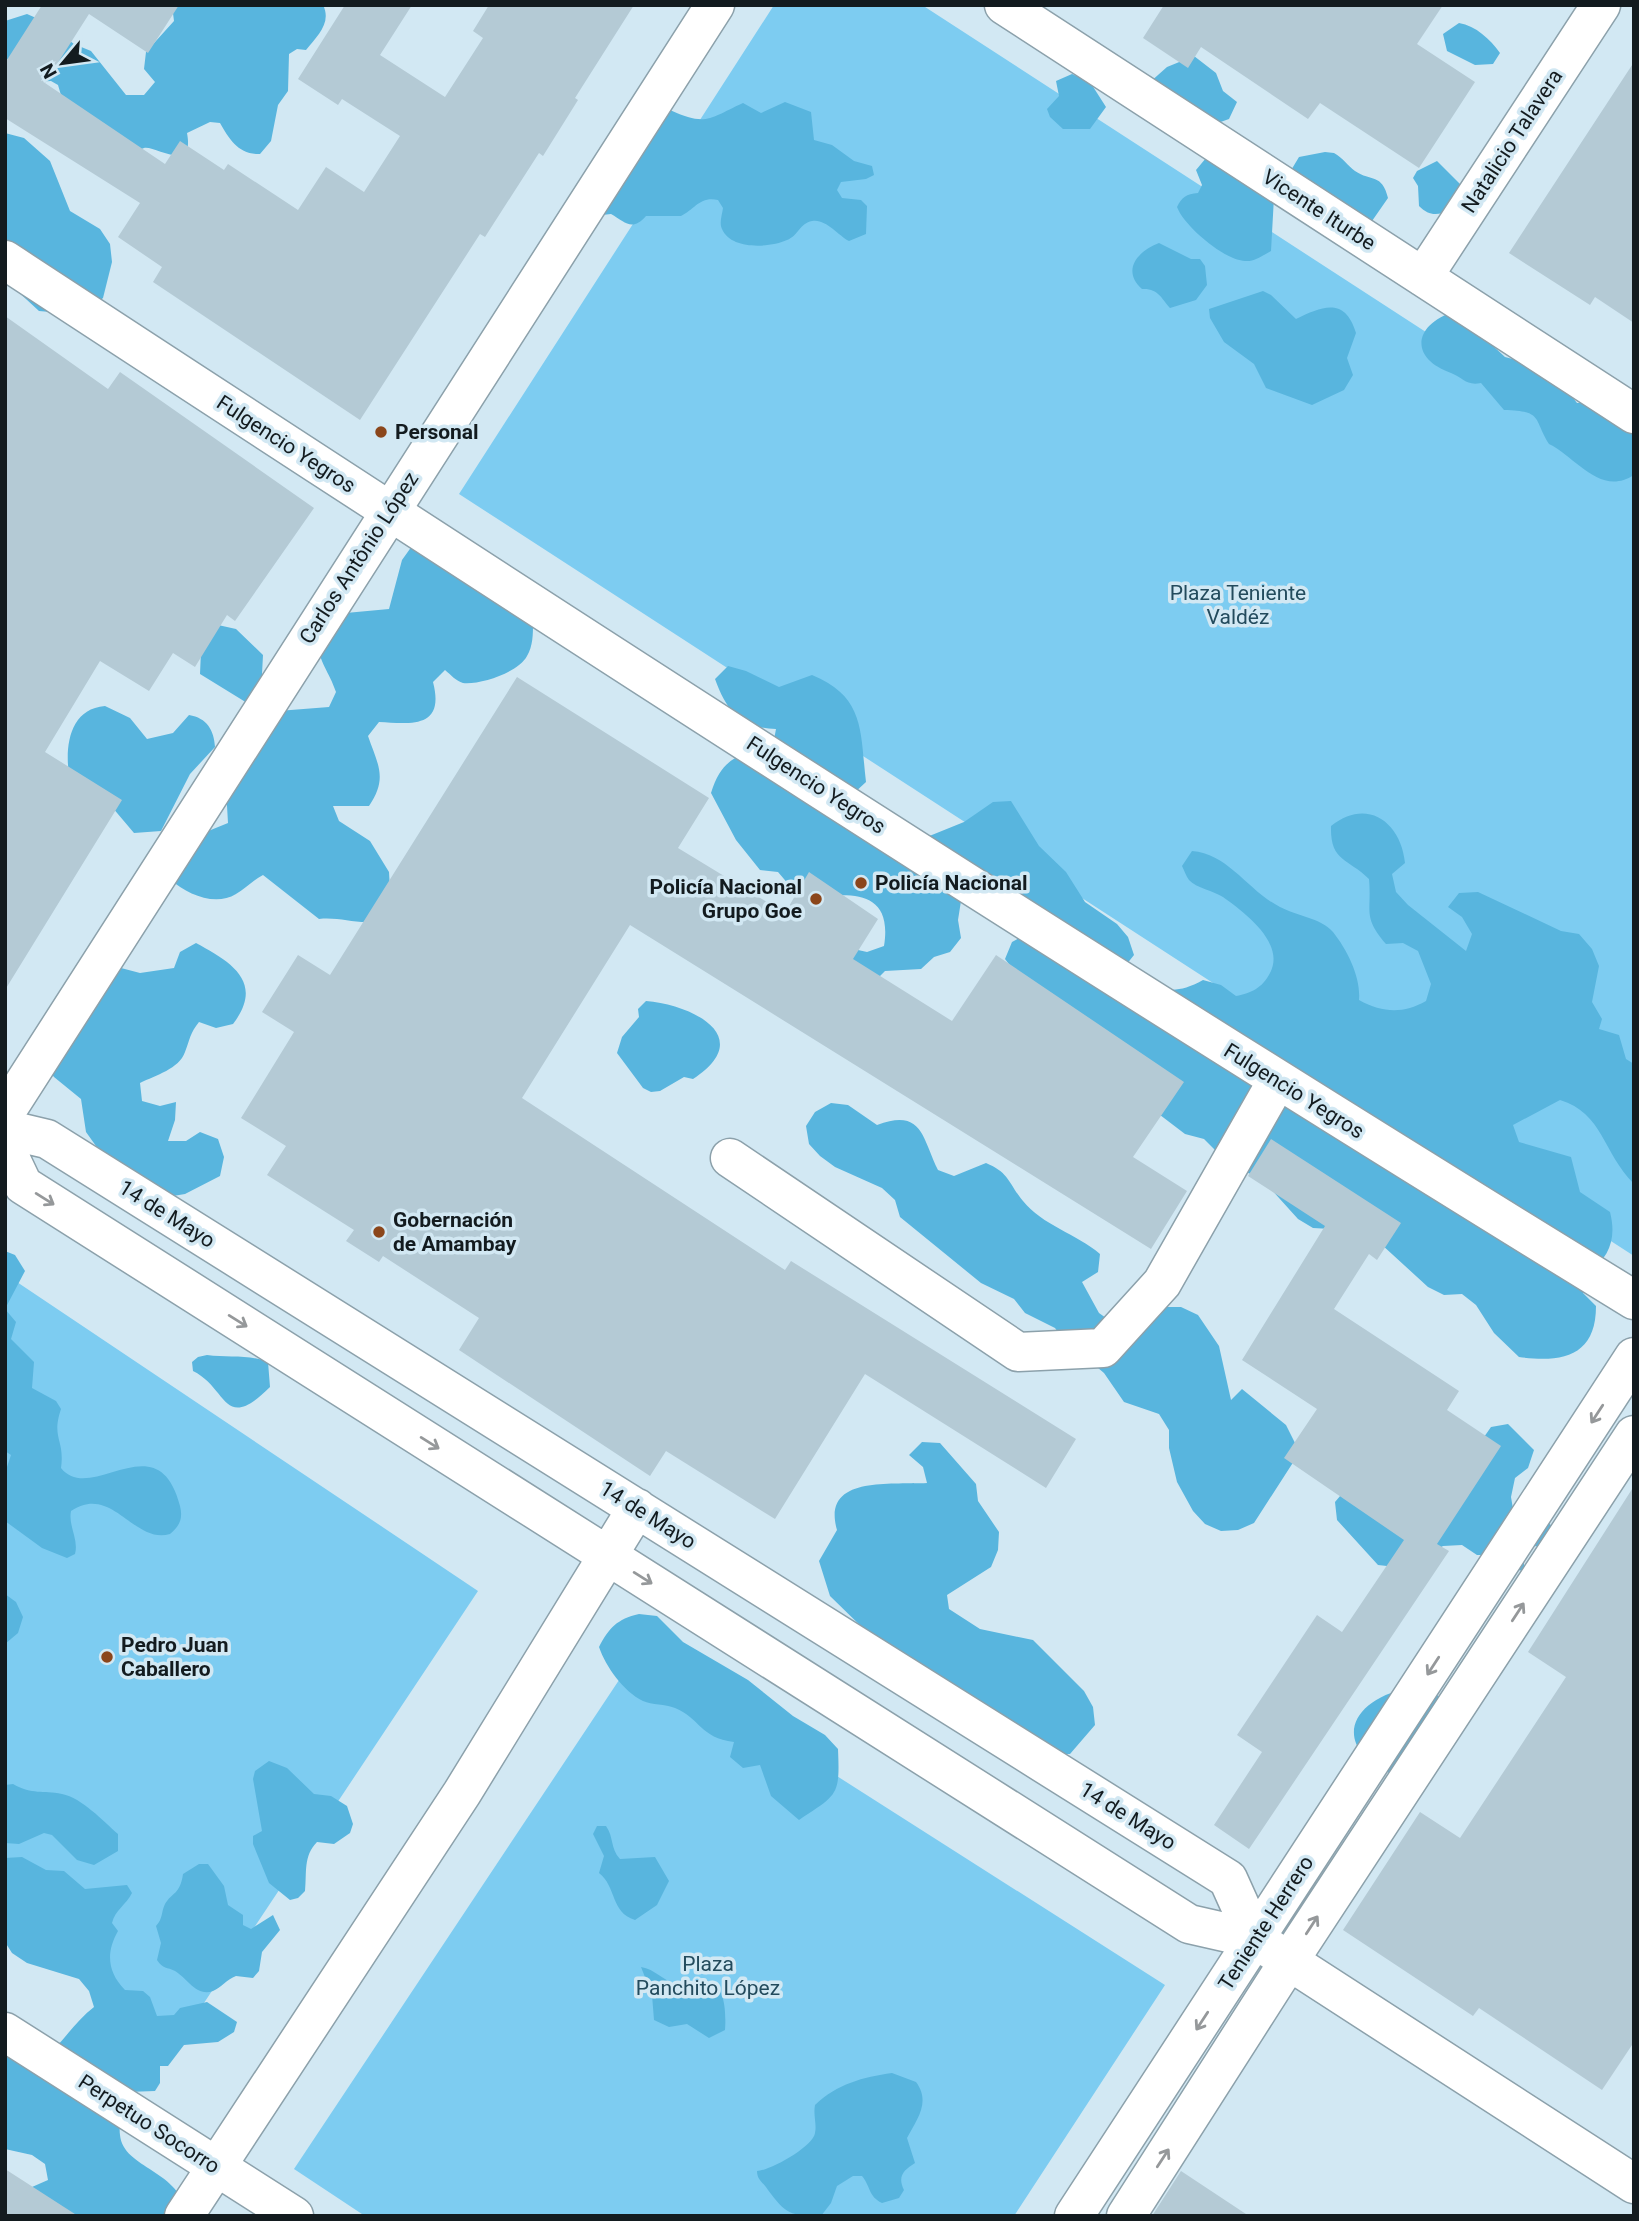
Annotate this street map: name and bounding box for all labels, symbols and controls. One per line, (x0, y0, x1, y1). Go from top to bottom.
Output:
north arrow (28, 28, 98, 98)
text: N (35, 60, 62, 82)
street label: Natalicio Talavera (1457, 65, 1567, 217)
street label: Vicente Iturbe (1258, 165, 1380, 255)
street label: Fulgencio Yegros (212, 390, 360, 498)
place label: Personal (395, 420, 479, 444)
marker: Personal (373, 424, 389, 440)
street label: Carlos Antônio López (295, 468, 423, 648)
park label: Plaza Teniente Valdéz (1170, 581, 1306, 629)
street label: Fulgencio Yegros (742, 731, 890, 839)
place label: Policía Nacional (875, 871, 1027, 895)
place label: Policía Nacional Grupo Goe (650, 875, 802, 923)
marker: Policía Nacional (853, 875, 869, 891)
marker: Policía Nacional Grupo Goe (808, 891, 824, 907)
street label: Fulgencio Yegros (1220, 1038, 1368, 1144)
street label: 14 de Mayo (115, 1175, 219, 1253)
one-way arrow (35, 1192, 55, 1206)
place label: Gobernación de Amambay (393, 1208, 517, 1256)
marker: Gobernación de Amambay (371, 1224, 387, 1240)
one-way arrow (227, 1314, 247, 1328)
one-way arrow (1589, 1403, 1603, 1423)
one-way arrow (419, 1436, 439, 1450)
street label: 14 de Mayo (596, 1476, 700, 1554)
one-way arrow (632, 1571, 652, 1585)
one-way arrow (1510, 1603, 1525, 1622)
place label: Pedro Juan Caballero (121, 1633, 229, 1681)
marker: Pedro Juan Caballero (99, 1649, 115, 1665)
one-way arrow (1425, 1656, 1440, 1675)
street label: 14 de Mayo (1076, 1777, 1180, 1855)
street label: Teniente Herrero (1214, 1851, 1318, 1995)
one-way arrow (1305, 1916, 1319, 1936)
park label: Plaza Panchito López (636, 1952, 780, 2000)
one-way arrow (1194, 2011, 1209, 2030)
street label: Perpetuo Socorro (74, 2069, 224, 2179)
one-way arrow (1156, 2149, 1170, 2169)

